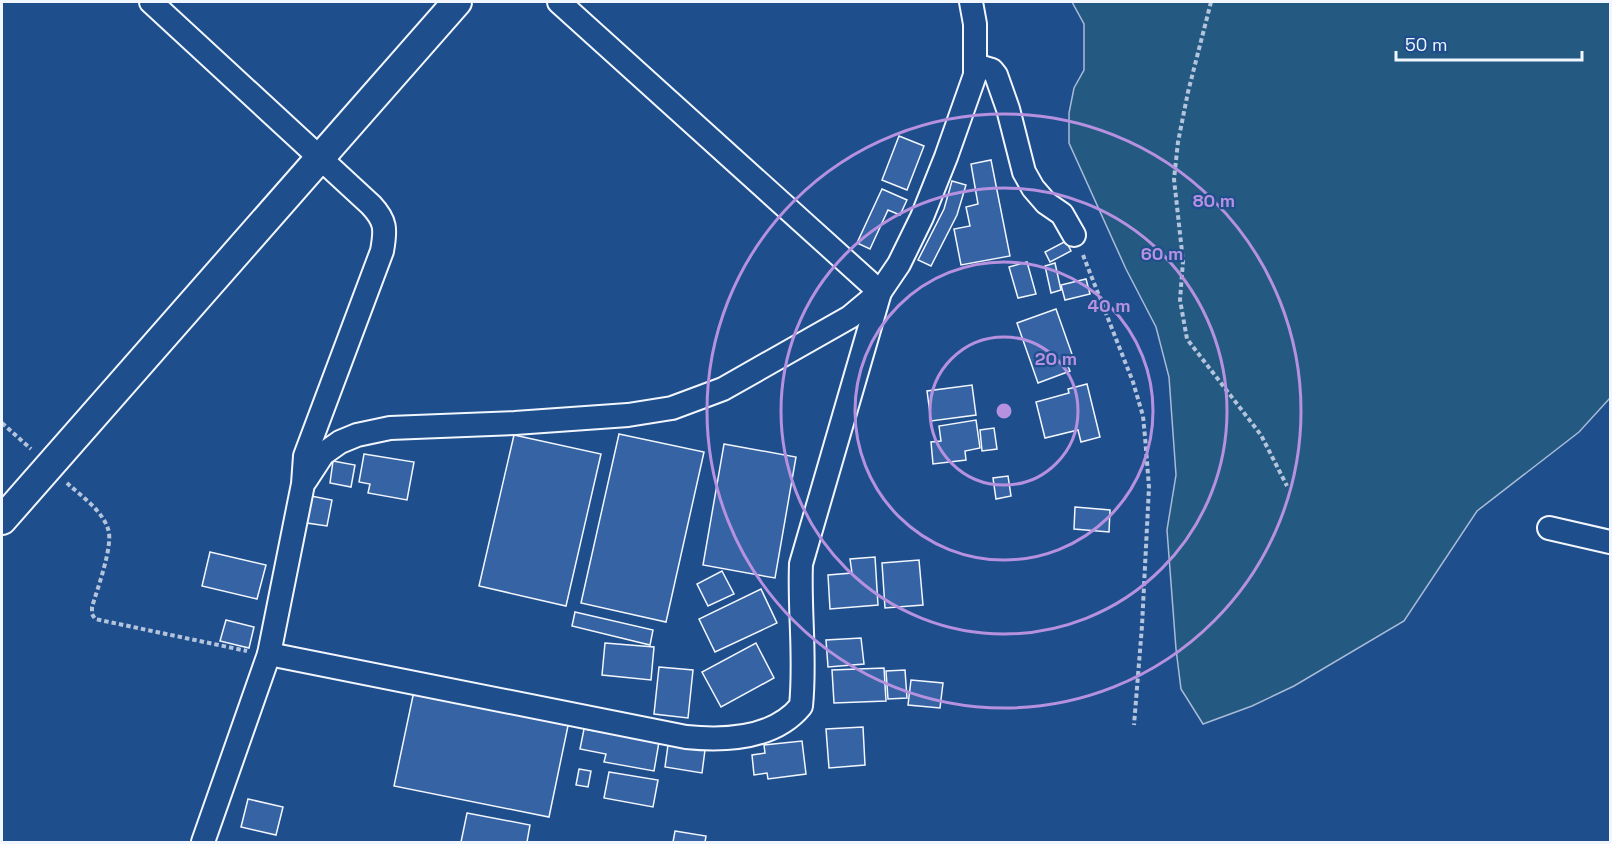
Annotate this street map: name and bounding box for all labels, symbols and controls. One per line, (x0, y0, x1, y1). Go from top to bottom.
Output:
scale bar (1396, 24, 1582, 62)
text: 50 m (1405, 33, 1447, 56)
text: 80 m (1193, 189, 1235, 212)
text: 60 m (1141, 242, 1183, 265)
text: 40 m (1087, 294, 1131, 317)
text: 20 m (1035, 347, 1077, 370)
centre of rings (994, 401, 1014, 421)

